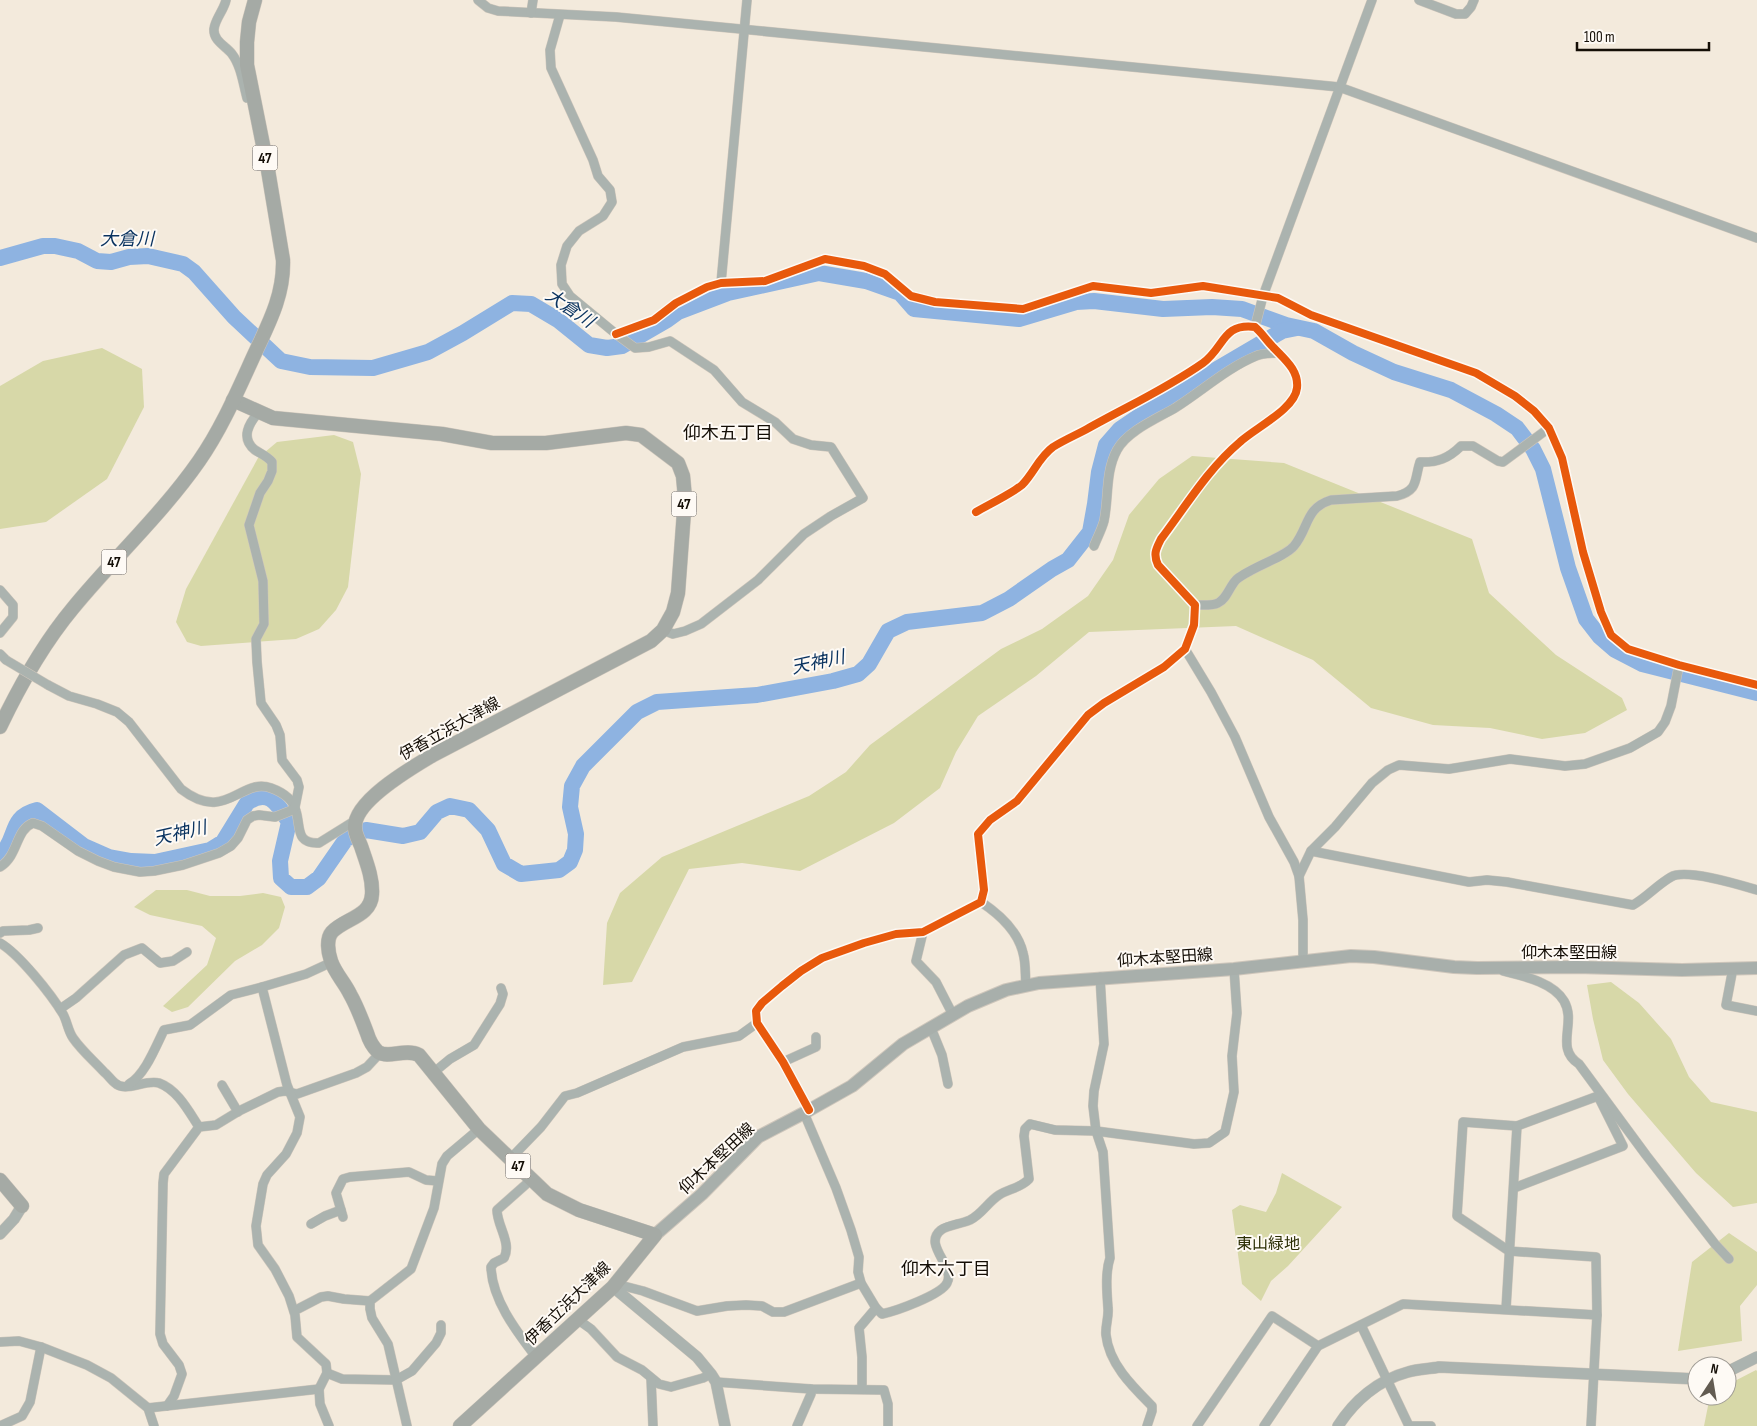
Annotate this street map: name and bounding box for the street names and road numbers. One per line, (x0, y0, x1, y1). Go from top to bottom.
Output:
road number: 47 (252, 146, 278, 170)
road number: 47 (672, 492, 696, 516)
road number: 47 (102, 550, 126, 574)
street label: 伊香立浜大津線 (396, 694, 503, 765)
street label: 仰木本堅田線 (1521, 944, 1617, 963)
street label: 仰木本堅田線 (1117, 946, 1214, 971)
street label: 仰木本堅田線 (675, 1119, 759, 1199)
road number: 47 (506, 1154, 530, 1178)
street label: 伊香立浜大津線 (521, 1258, 615, 1350)

